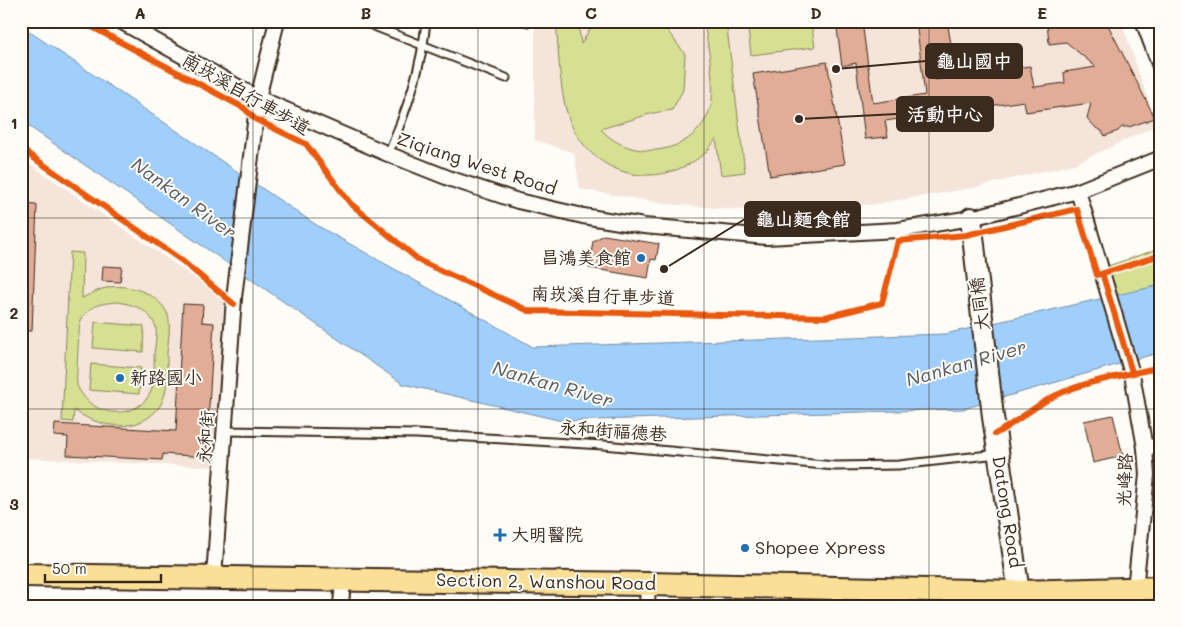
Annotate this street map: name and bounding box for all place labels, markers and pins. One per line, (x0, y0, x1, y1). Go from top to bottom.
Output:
callout: 龜山國中 (926, 44, 1022, 78)
callout: 活動中心 (897, 97, 993, 131)
callout: 龜山麵食館 (745, 202, 860, 236)
place label: 昌鴻美食館 (541, 245, 631, 269)
marker: 昌鴻美食館 (635, 252, 647, 264)
place label: 新路國小 (130, 365, 202, 389)
marker: 新路國小 (114, 372, 126, 384)
place label: 大明醫院 (511, 522, 583, 546)
marker: 大明醫院 (493, 528, 507, 542)
place label: Shopee Xpress (755, 535, 886, 559)
marker: Shopee Xpress (739, 542, 751, 554)

